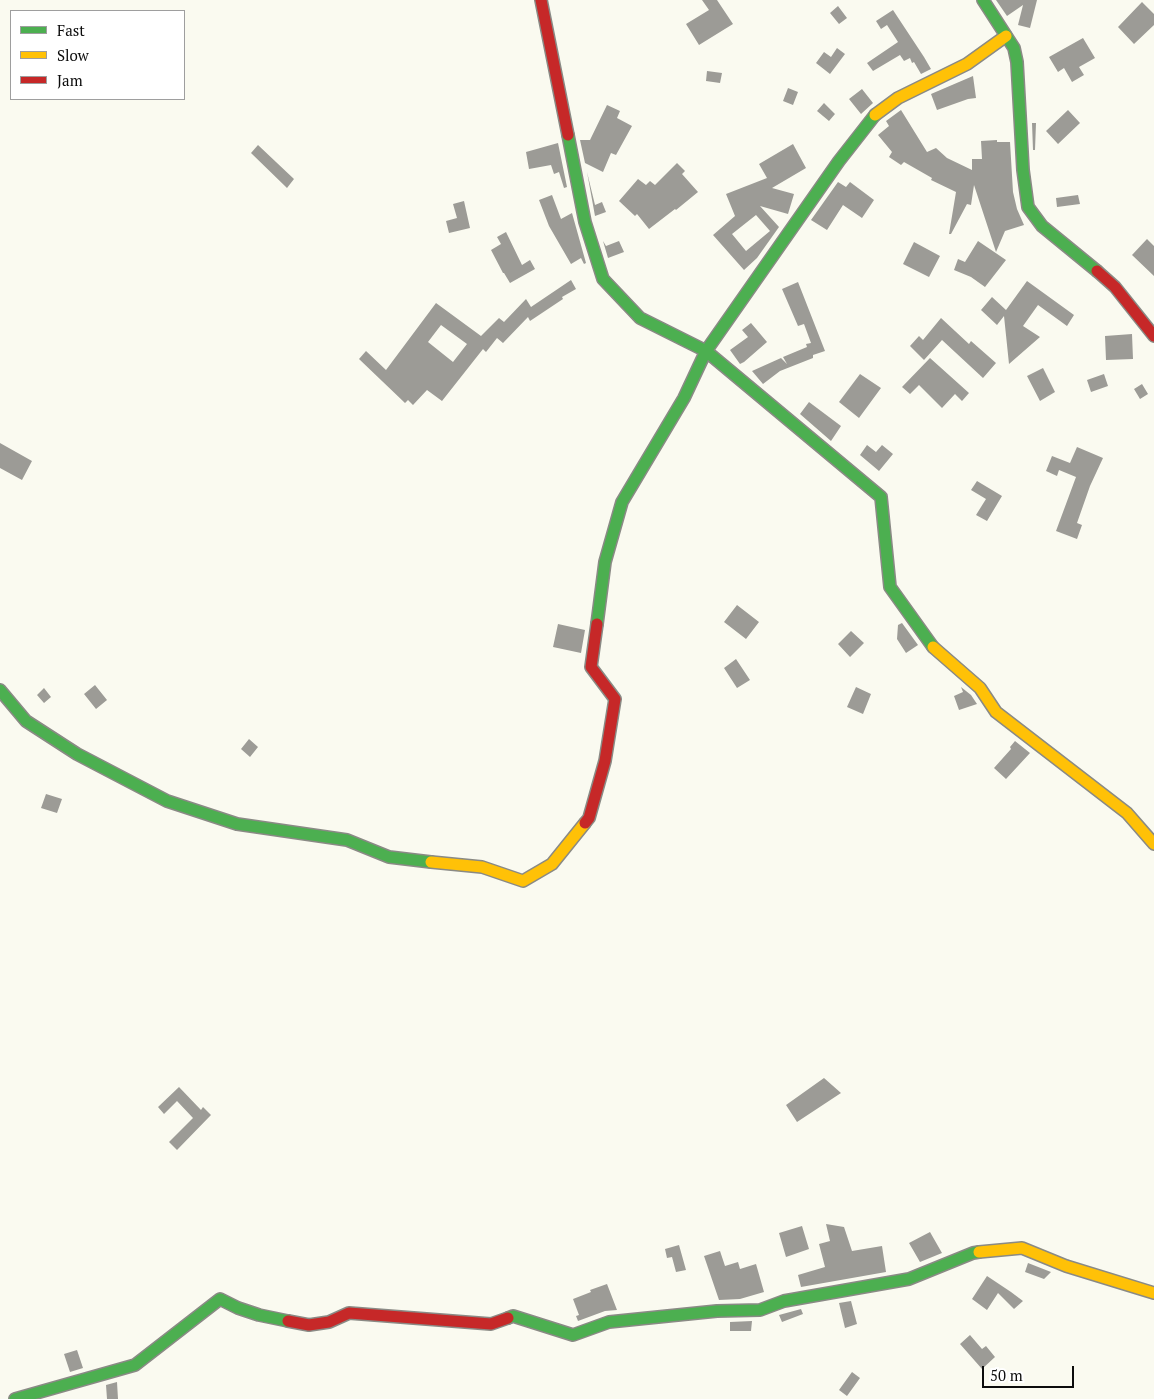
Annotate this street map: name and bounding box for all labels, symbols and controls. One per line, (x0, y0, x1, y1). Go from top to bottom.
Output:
legend (10, 10, 185, 100)
text: Fast (57, 20, 85, 40)
text: Slow (57, 45, 89, 65)
text: Jam (57, 70, 83, 90)
scale bar (984, 1356, 1076, 1388)
text: 50 m (990, 1365, 1023, 1385)

